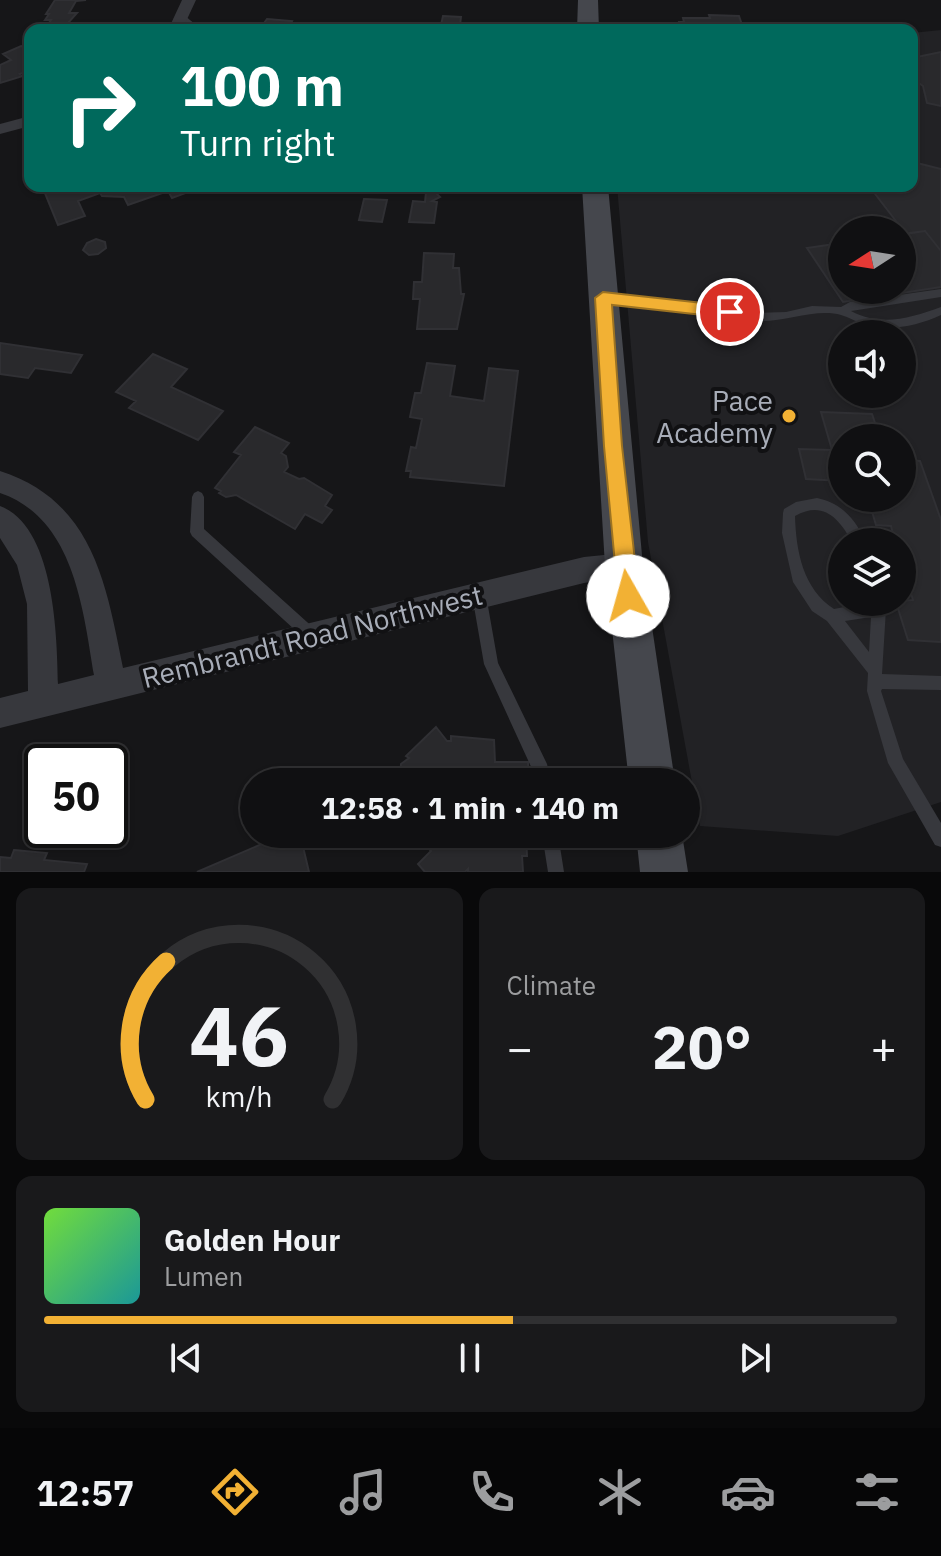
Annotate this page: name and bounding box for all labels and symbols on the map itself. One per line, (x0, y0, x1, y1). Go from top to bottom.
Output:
north arrow (828, 216, 916, 304)
pin (696, 278, 764, 346)
place label: Pace Academy (656, 382, 773, 451)
marker: Pace Academy (780, 407, 798, 425)
position arrow (586, 554, 670, 638)
street label: Rembrandt Road Northwest (138, 576, 486, 696)
speed limit sign: 50 (24, 744, 128, 848)

